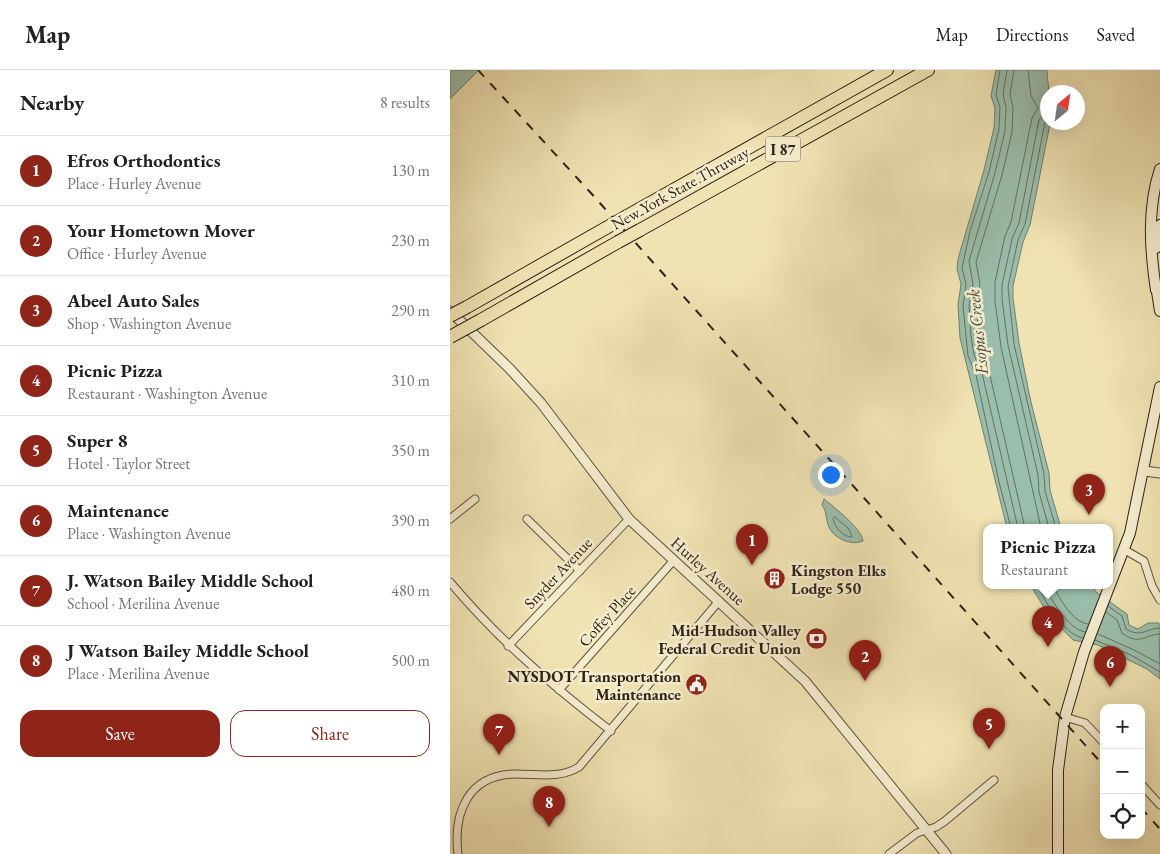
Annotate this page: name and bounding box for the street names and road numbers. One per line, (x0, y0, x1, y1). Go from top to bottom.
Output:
road number: I 87 (766, 136, 800, 162)
street label: New York State Thruway (607, 141, 754, 235)
street label: Hurley Avenue (666, 532, 750, 610)
street label: Snyder Avenue (519, 533, 597, 613)
street label: Coffey Place (574, 581, 640, 651)

